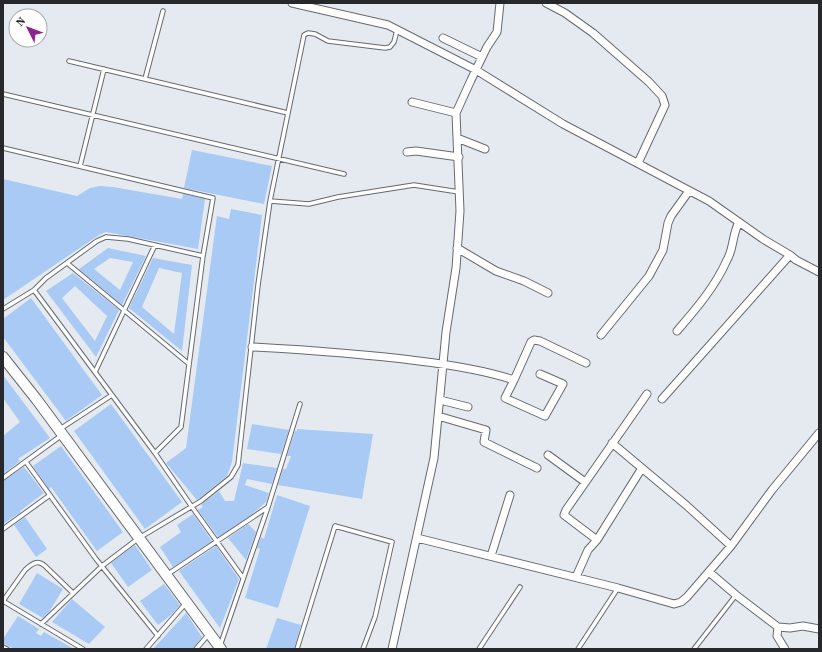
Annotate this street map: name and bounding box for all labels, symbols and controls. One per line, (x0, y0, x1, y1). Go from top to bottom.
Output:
north arrow (8, 8, 48, 48)
text: N (13, 14, 29, 30)

